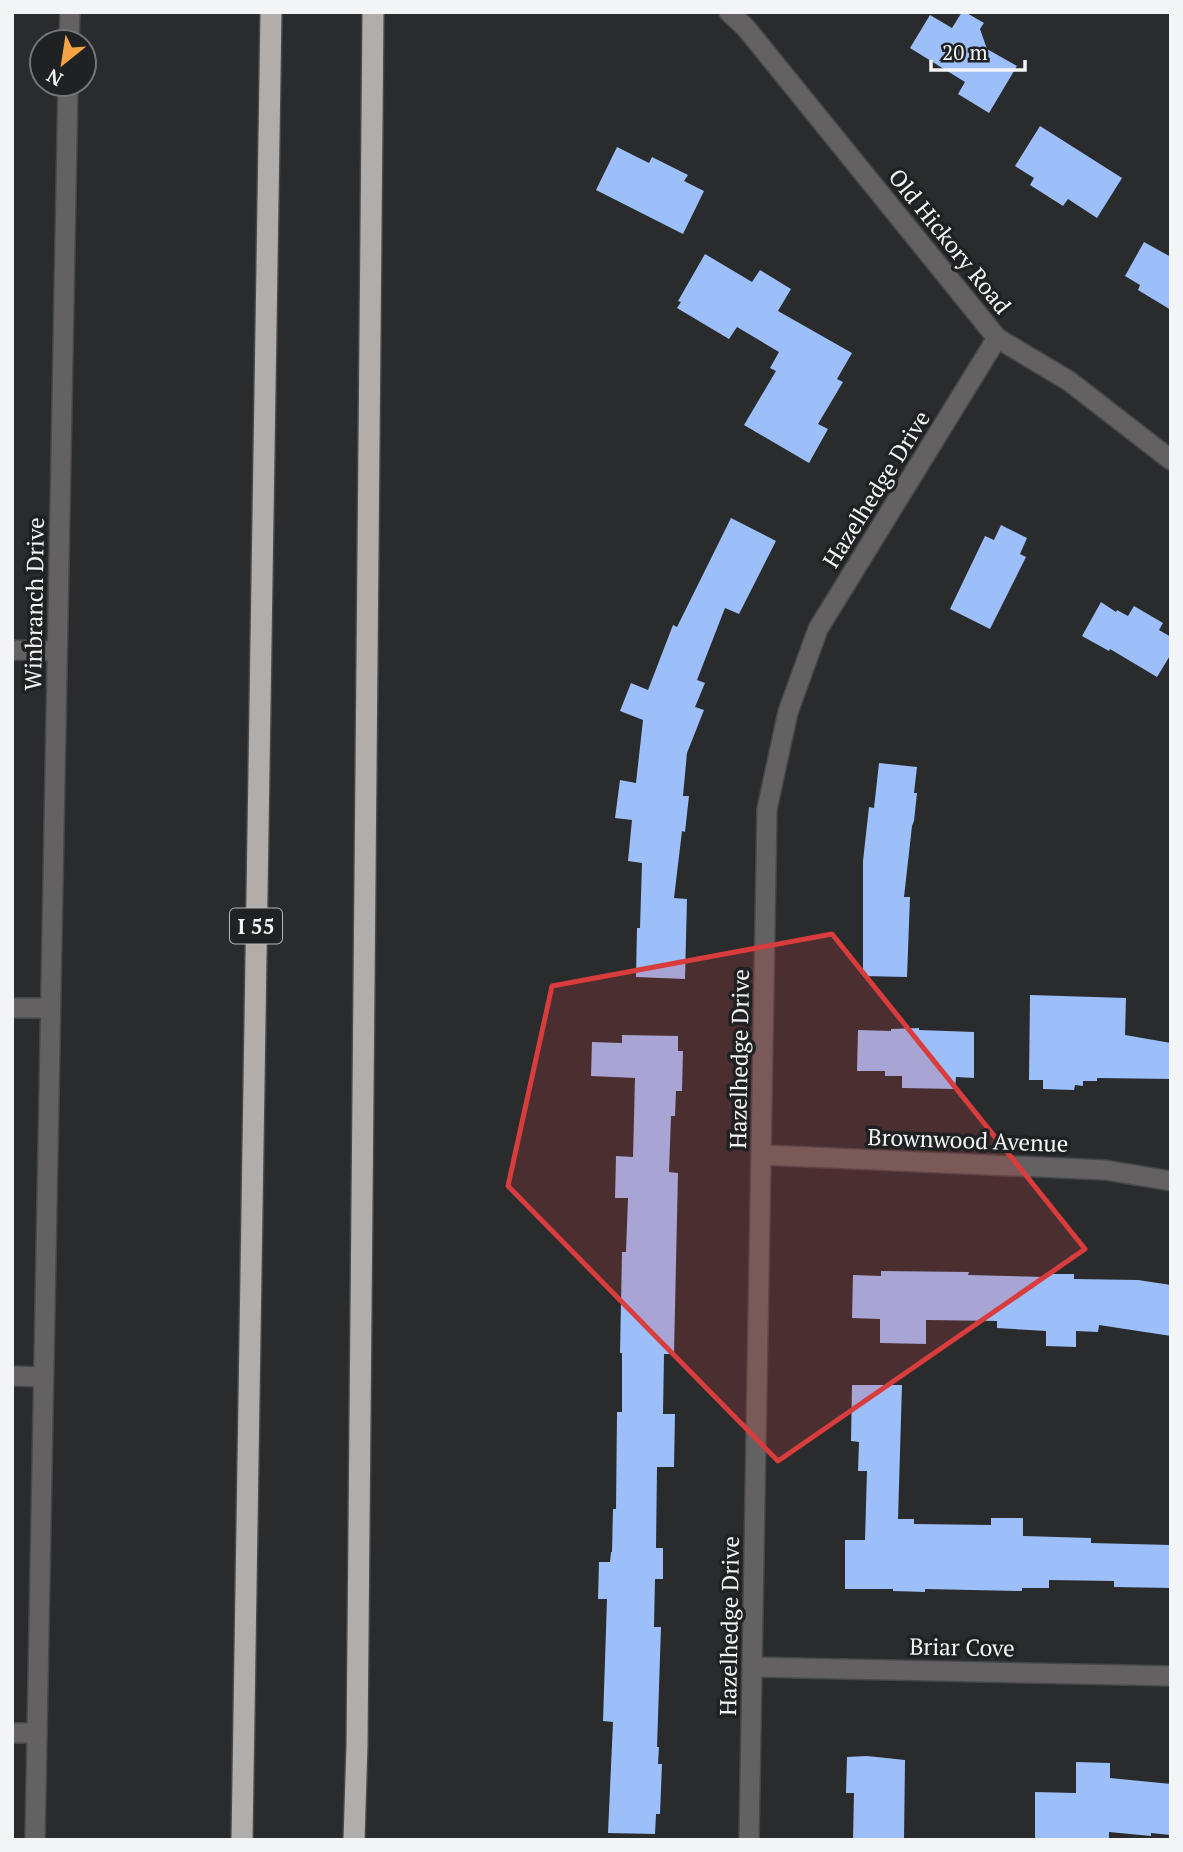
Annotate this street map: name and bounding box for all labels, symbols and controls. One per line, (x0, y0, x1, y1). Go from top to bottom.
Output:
north arrow (28, 28, 98, 98)
scale bar (931, 28, 1026, 72)
text: 20 m (942, 38, 988, 66)
text: N (41, 63, 67, 93)
street label: Old Hickory Road (882, 162, 1018, 320)
street label: Hazelhedge Drive (815, 405, 937, 573)
street label: Winbranch Drive (17, 517, 51, 691)
road number: I 55 (230, 908, 282, 944)
street label: Hazelhedge Drive (722, 969, 756, 1149)
street label: Brownwood Avenue (867, 1121, 1069, 1159)
street label: Hazelhedge Drive (712, 1536, 746, 1716)
street label: Briar Cove (909, 1631, 1015, 1663)

